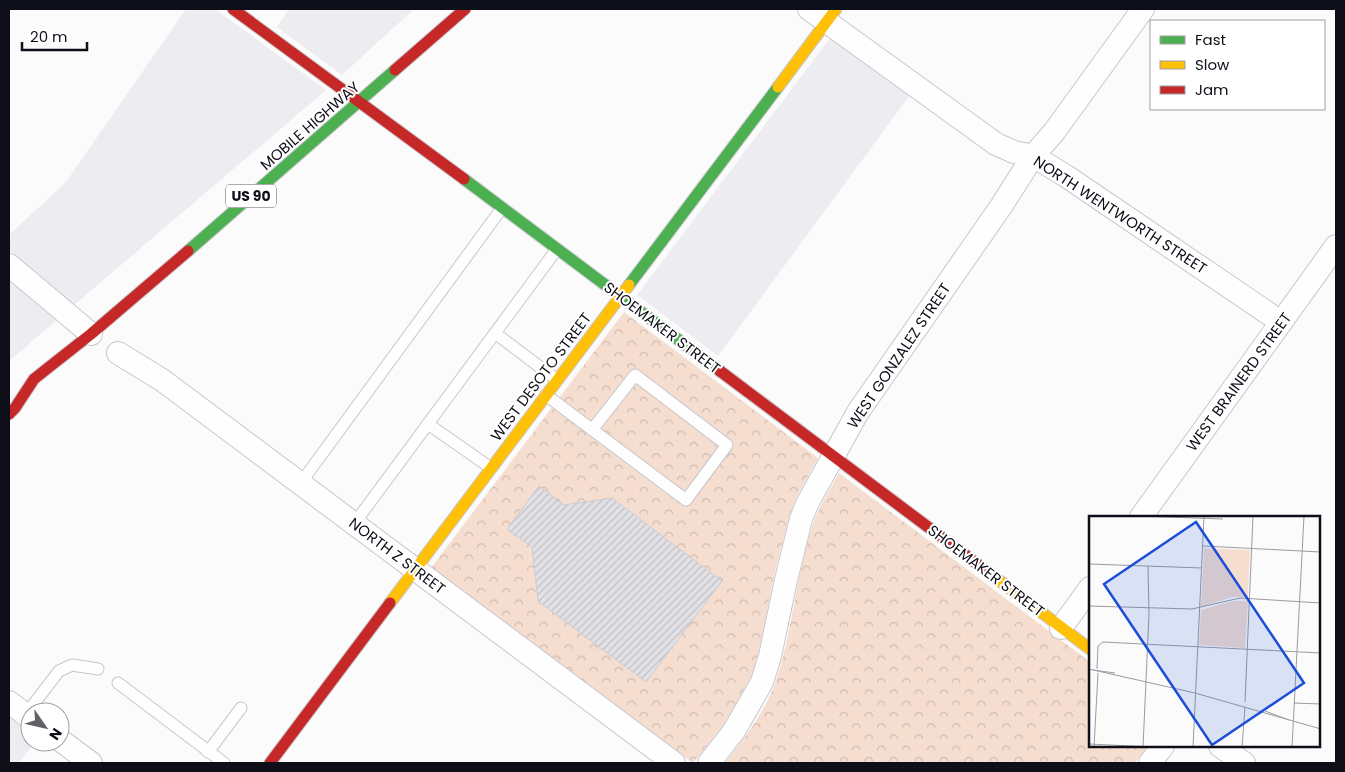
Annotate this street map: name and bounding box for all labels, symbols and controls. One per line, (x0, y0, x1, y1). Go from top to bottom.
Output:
scale bar (22, 20, 88, 52)
legend (1150, 20, 1325, 110)
text: 20 m (30, 26, 68, 47)
text: Fast (1195, 29, 1226, 50)
text: Slow (1195, 54, 1230, 75)
street label: MOBILE HIGHWAY (255, 76, 364, 175)
text: Jam (1195, 79, 1229, 100)
street label: NORTH WENTWORTH STREET (1030, 151, 1211, 279)
road number: US 90 (226, 185, 276, 208)
street label: SHOEMAKER STREET (600, 277, 725, 378)
street label: WEST GONZALEZ STREET (842, 279, 955, 433)
street label: WEST DESOTO STREET (485, 308, 596, 445)
street label: WEST BRAINERD STREET (1181, 308, 1296, 455)
street label: NORTH Z STREET (345, 512, 450, 599)
inset map (1089, 516, 1320, 747)
street label: SHOEMAKER STREET (924, 520, 1049, 621)
north arrow (20, 702, 70, 752)
text: N (45, 724, 67, 744)

